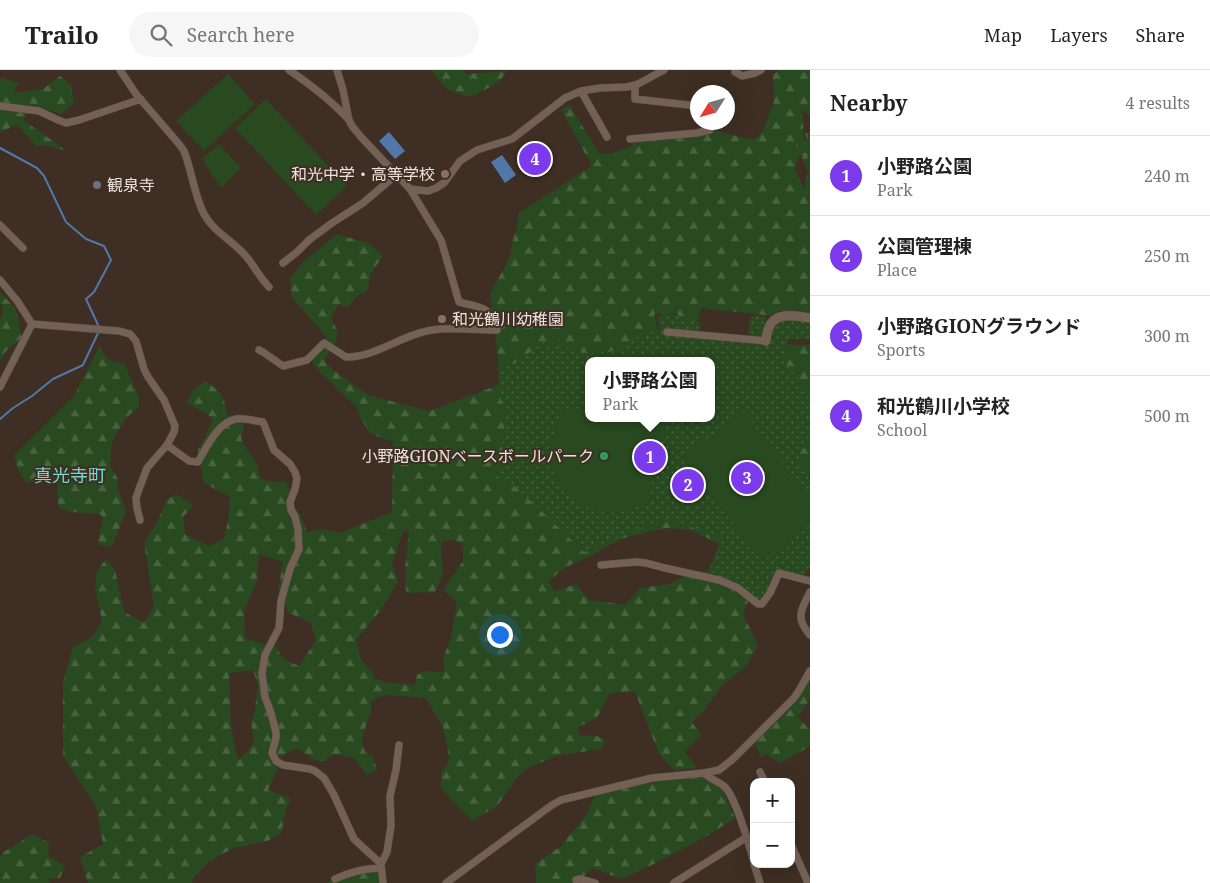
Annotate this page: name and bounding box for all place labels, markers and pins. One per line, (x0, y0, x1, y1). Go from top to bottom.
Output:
pin: 4 (519, 140, 551, 178)
place label: 和光中学・高等学校 (291, 163, 435, 185)
marker: 和光中学・高等学校 (439, 168, 451, 180)
place label: 観泉寺 (107, 174, 155, 196)
marker: 観泉寺 (91, 179, 103, 191)
place label: 和光鶴川幼稚園 (452, 308, 564, 330)
marker: 和光鶴川幼稚園 (436, 313, 448, 325)
pin: 1 (634, 438, 666, 476)
place label: 小野路GIONベースボールパーク (361, 445, 594, 467)
marker: 小野路GIONベースボールパーク (598, 450, 610, 462)
pin: 3 (731, 459, 763, 497)
pin: 2 (672, 466, 704, 504)

